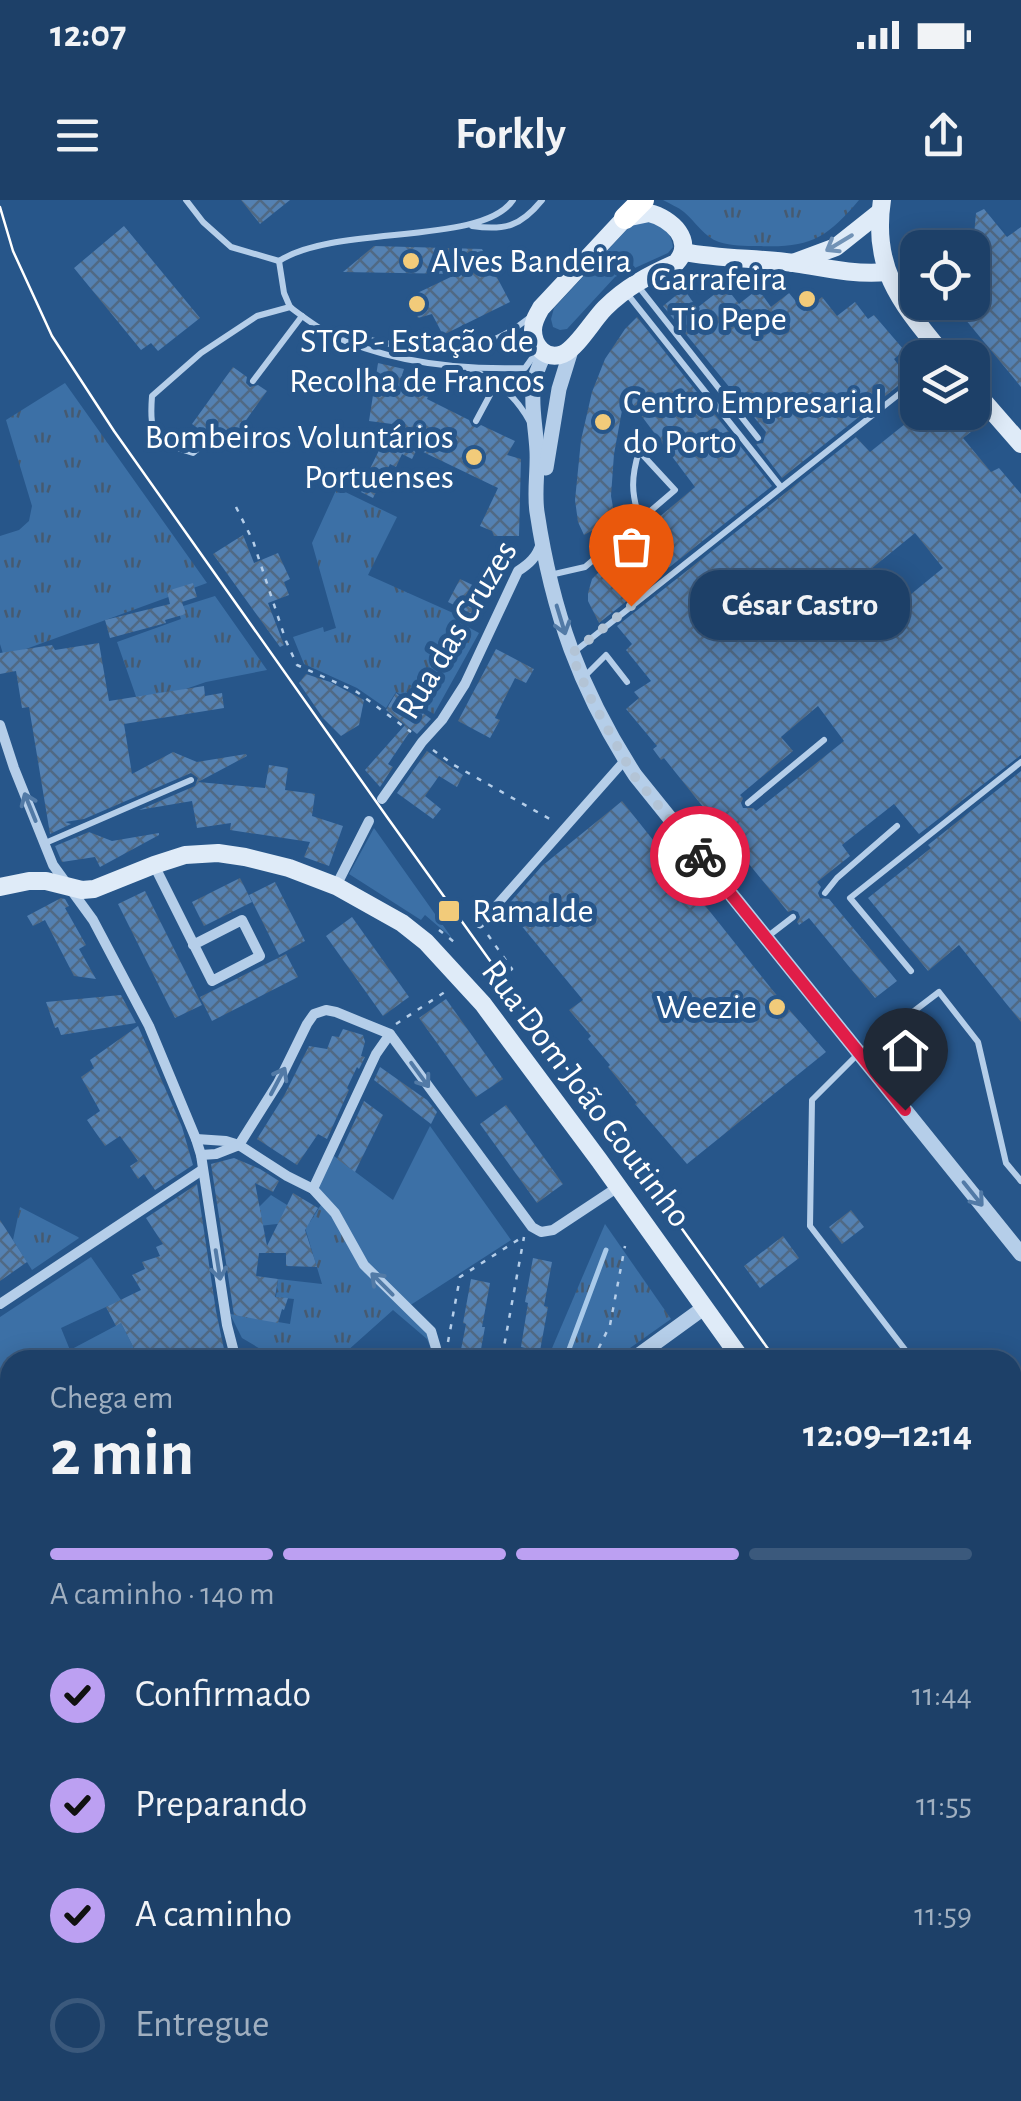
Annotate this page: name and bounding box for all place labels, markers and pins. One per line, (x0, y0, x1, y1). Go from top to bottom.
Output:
place label: Alves Bandeira (431, 244, 632, 279)
marker: Alves Bandeira (400, 250, 422, 272)
place label: Garrafeira Tio Pepe (651, 262, 787, 337)
marker: Garrafeira Tio Pepe (796, 288, 818, 310)
marker: STCP - Estação de Recolha de Francos (406, 293, 428, 315)
place label: STCP - Estação de Recolha de Francos (289, 324, 545, 399)
place label: Centro Empresarial do Porto (623, 385, 883, 460)
marker: Centro Empresarial do Porto (592, 411, 614, 433)
place label: Bombeiros Voluntários Portuenses (144, 420, 454, 495)
marker: Bombeiros Voluntários Portuenses (463, 446, 485, 468)
pin (589, 504, 674, 607)
callout: César Castro (691, 571, 911, 641)
place label: Ramalde (472, 894, 594, 929)
marker: Ramalde (436, 898, 462, 924)
place label: Weezie (656, 990, 757, 1025)
marker: Weezie (766, 996, 788, 1018)
pin (863, 1008, 948, 1111)

